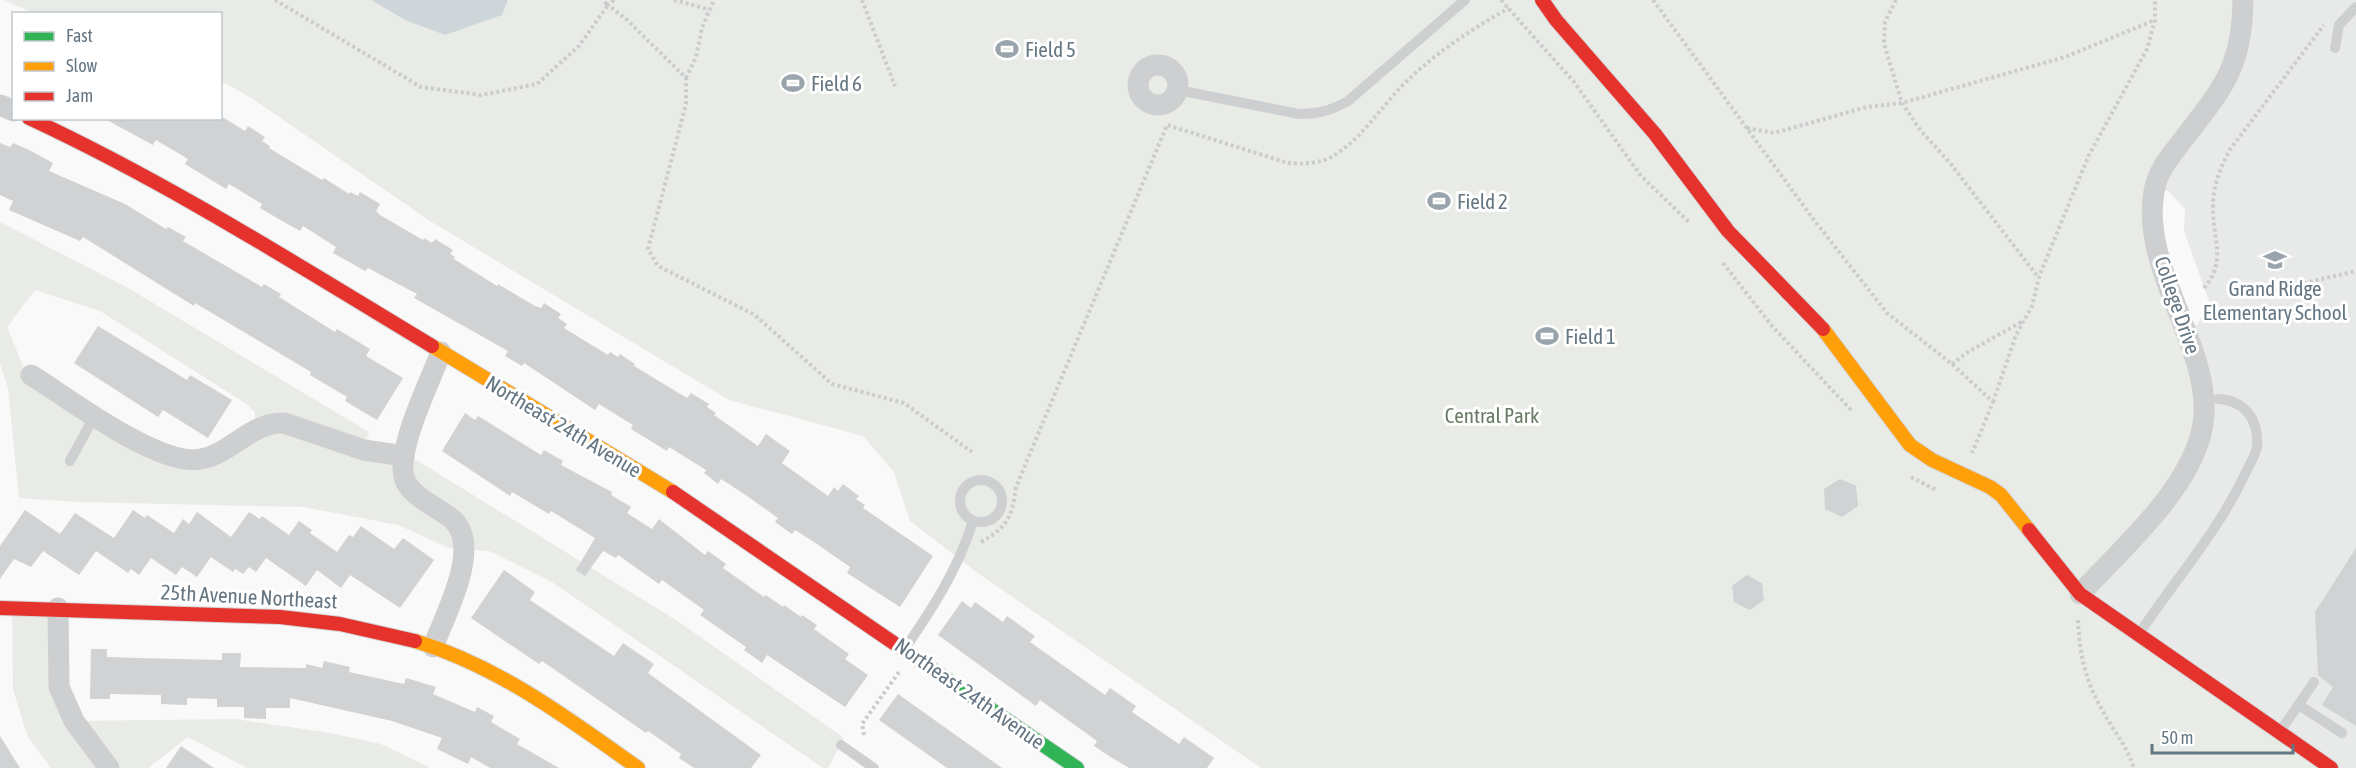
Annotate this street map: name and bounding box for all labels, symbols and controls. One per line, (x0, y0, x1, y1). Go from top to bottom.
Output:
legend (12, 12, 222, 120)
text: Fast (66, 25, 93, 46)
sports icon: Field 5 (994, 36, 1020, 62)
place label: Field 5 (1025, 37, 1076, 61)
text: Slow (66, 55, 97, 76)
sports icon: Field 6 (780, 70, 806, 96)
place label: Field 6 (811, 71, 862, 95)
text: Jam (66, 85, 93, 106)
sports icon: Field 2 (1426, 188, 1452, 214)
place label: Field 2 (1457, 189, 1508, 213)
school or university icon: Grand Ridge Elementary School (2262, 247, 2288, 273)
street label: College Drive (2150, 253, 2206, 357)
place label: Grand Ridge Elementary School (2203, 276, 2348, 324)
sports icon: Field 1 (1534, 323, 1560, 349)
place label: Field 1 (1565, 324, 1616, 348)
street label: Northeast 24th Avenue (482, 370, 646, 482)
park label: Central Park (1445, 403, 1539, 427)
street label: 25th Avenue Northeast (160, 579, 338, 613)
street label: Northeast 24th Avenue (891, 632, 1049, 754)
scale bar (2152, 717, 2293, 755)
text: 50 m (2161, 727, 2193, 748)

